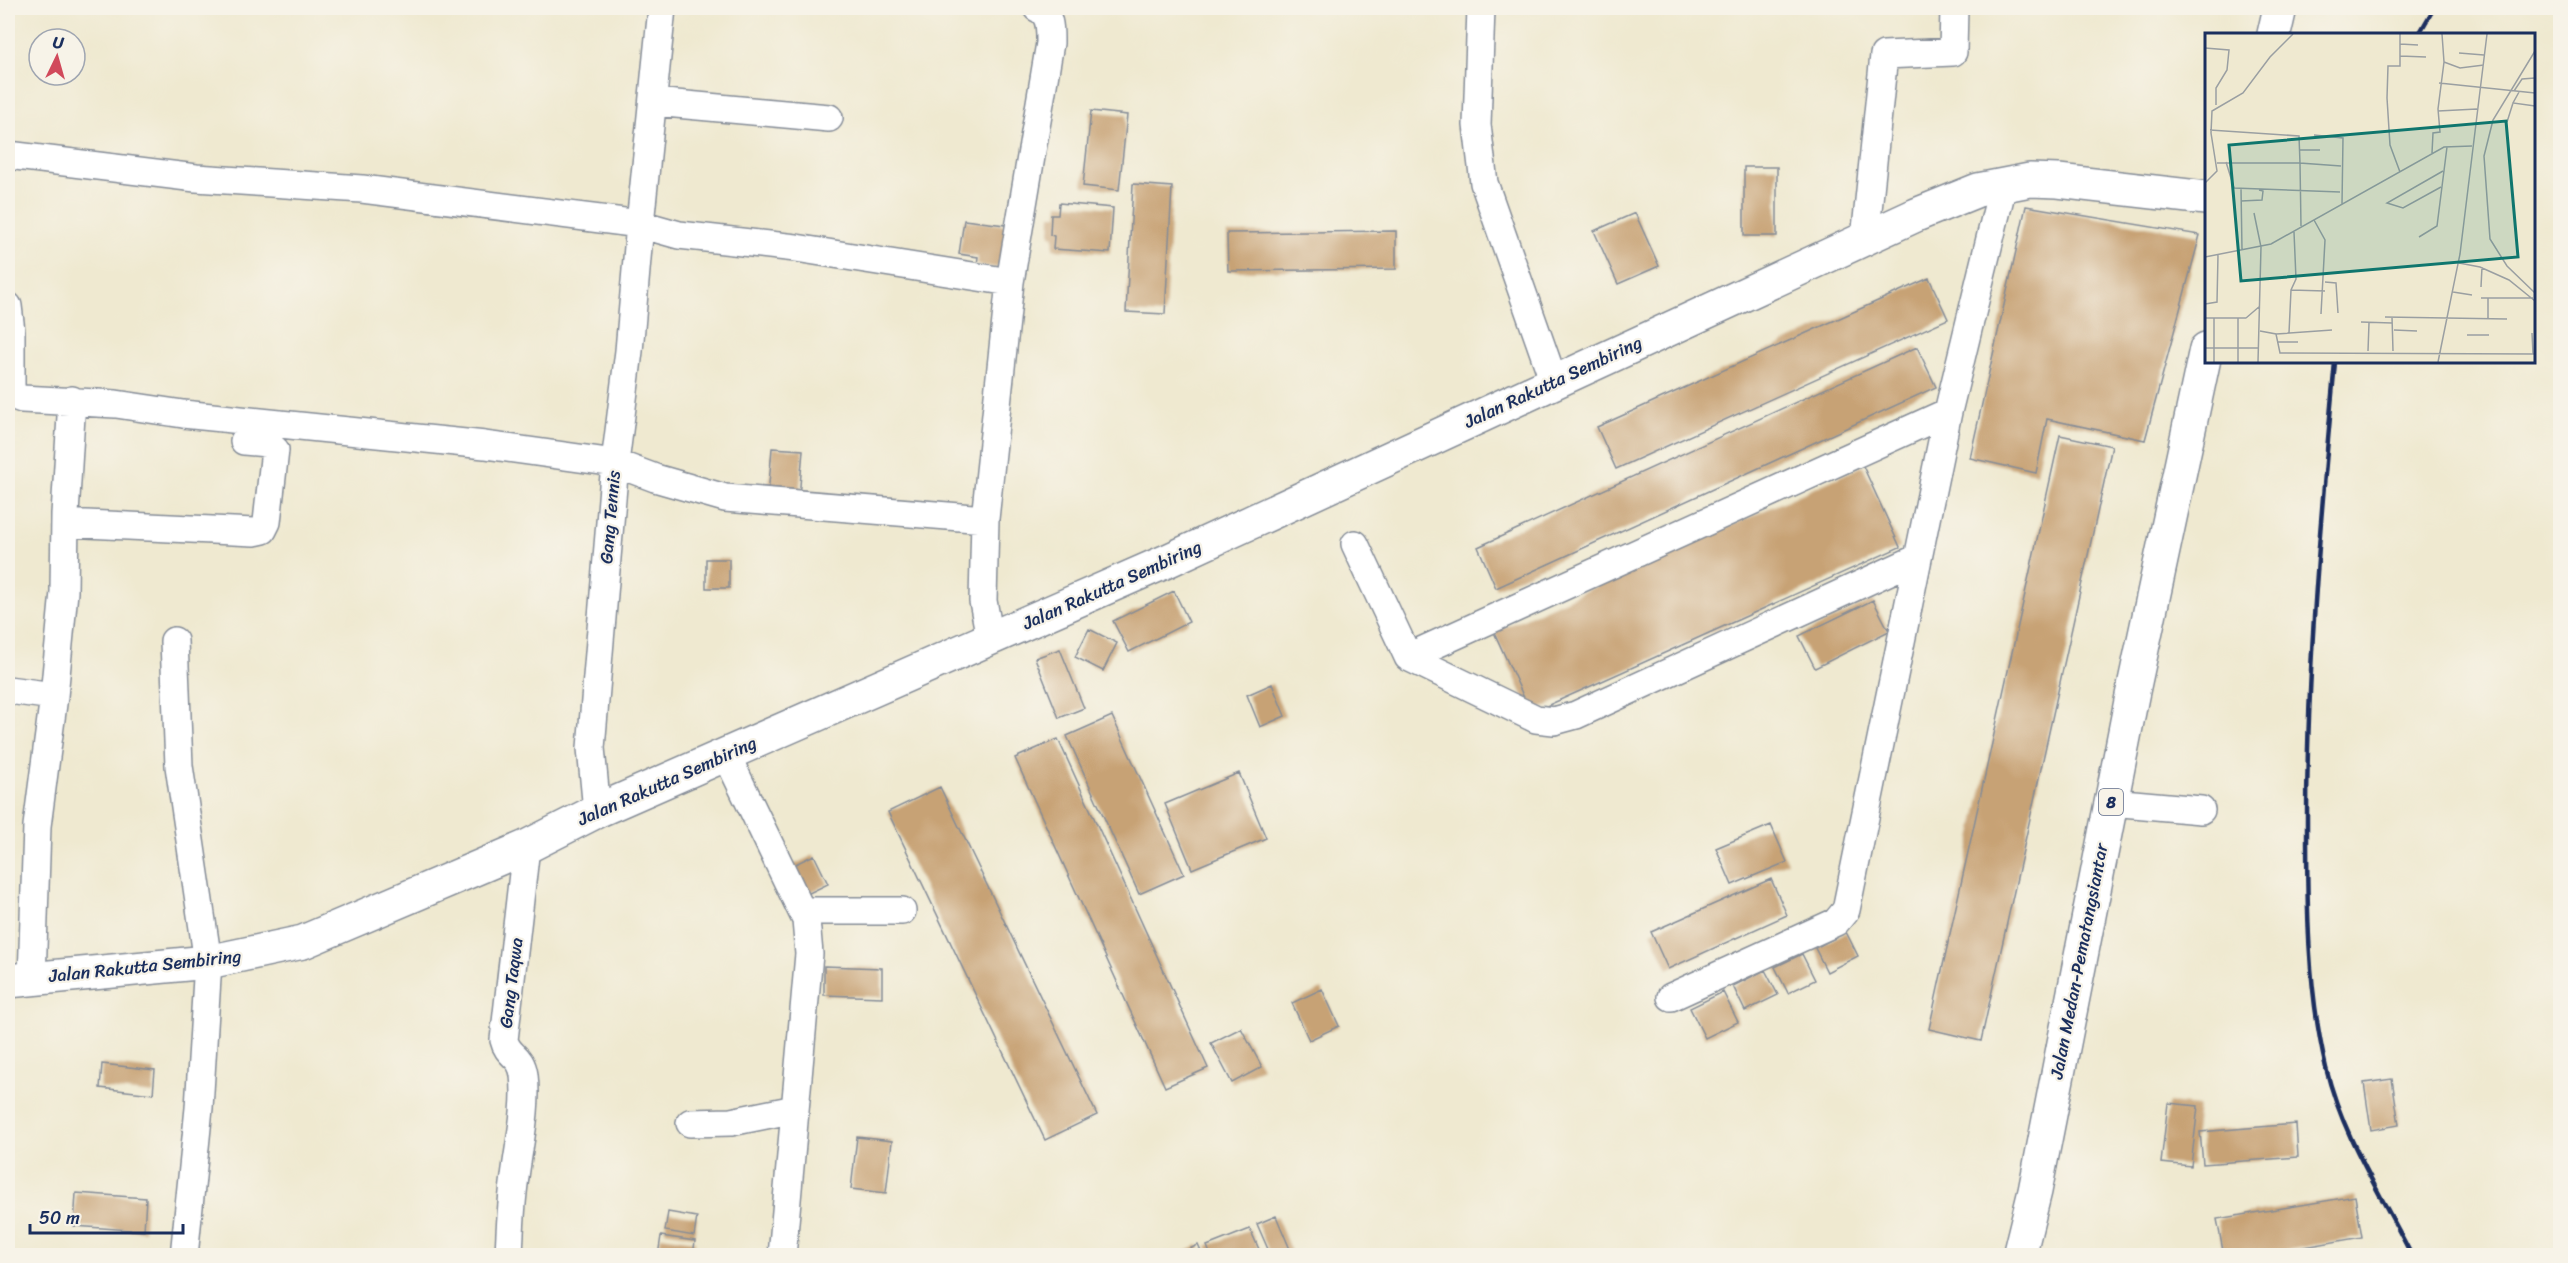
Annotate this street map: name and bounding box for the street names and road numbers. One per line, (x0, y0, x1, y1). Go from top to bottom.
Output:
street label: Jalan Rakutta Sembiring (1458, 327, 1647, 438)
street label: Gang Tennis (590, 468, 630, 565)
street label: Jalan Rakutta Sembiring (1016, 531, 1207, 639)
street label: Jalan Rakutta Sembiring (571, 727, 762, 835)
road number: 8 (2099, 789, 2123, 815)
street label: Jalan Medan-Pematangsiantar (2040, 839, 2118, 1083)
street label: Gang Taqwa (490, 936, 532, 1030)
street label: Jalan Rakutta Sembiring (46, 940, 243, 992)

